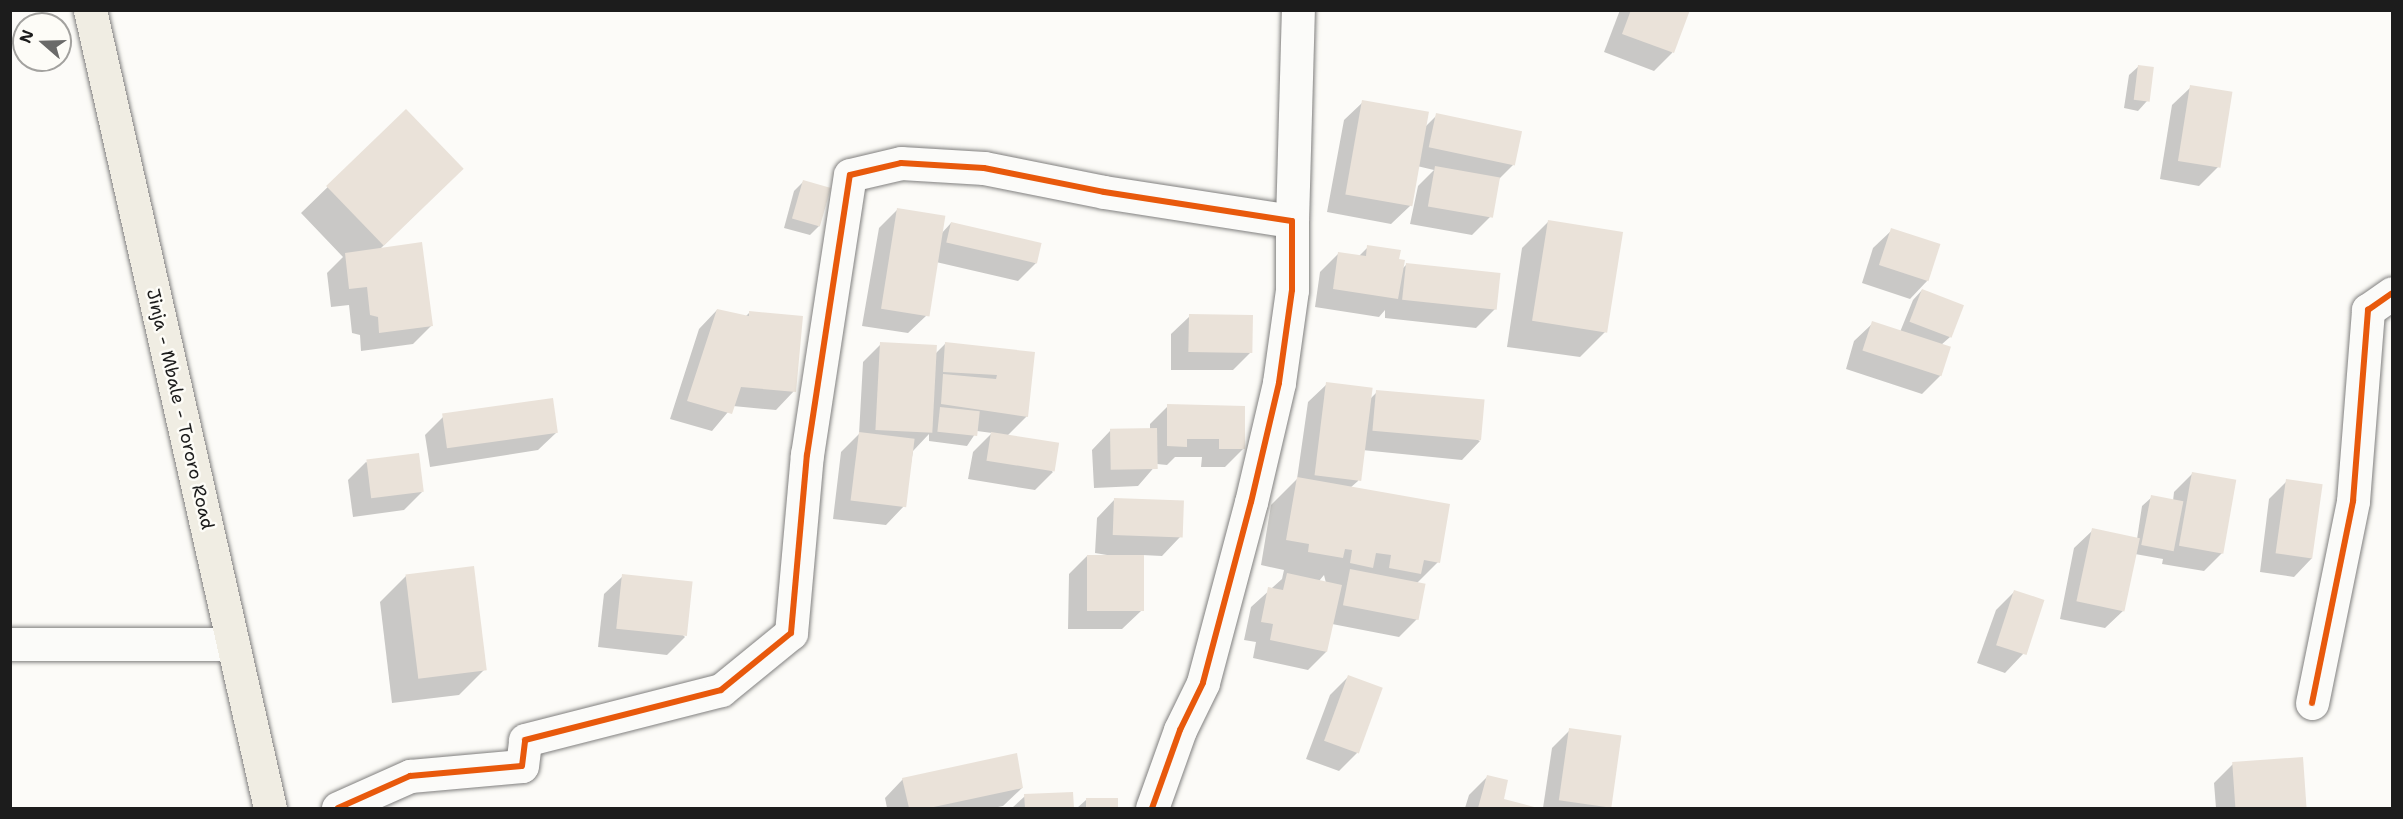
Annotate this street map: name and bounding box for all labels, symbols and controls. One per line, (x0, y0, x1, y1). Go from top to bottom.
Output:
north arrow (12, 12, 72, 72)
text: N (14, 27, 39, 46)
street label: Jinja - Mbale - Tororo Road (142, 286, 218, 532)

